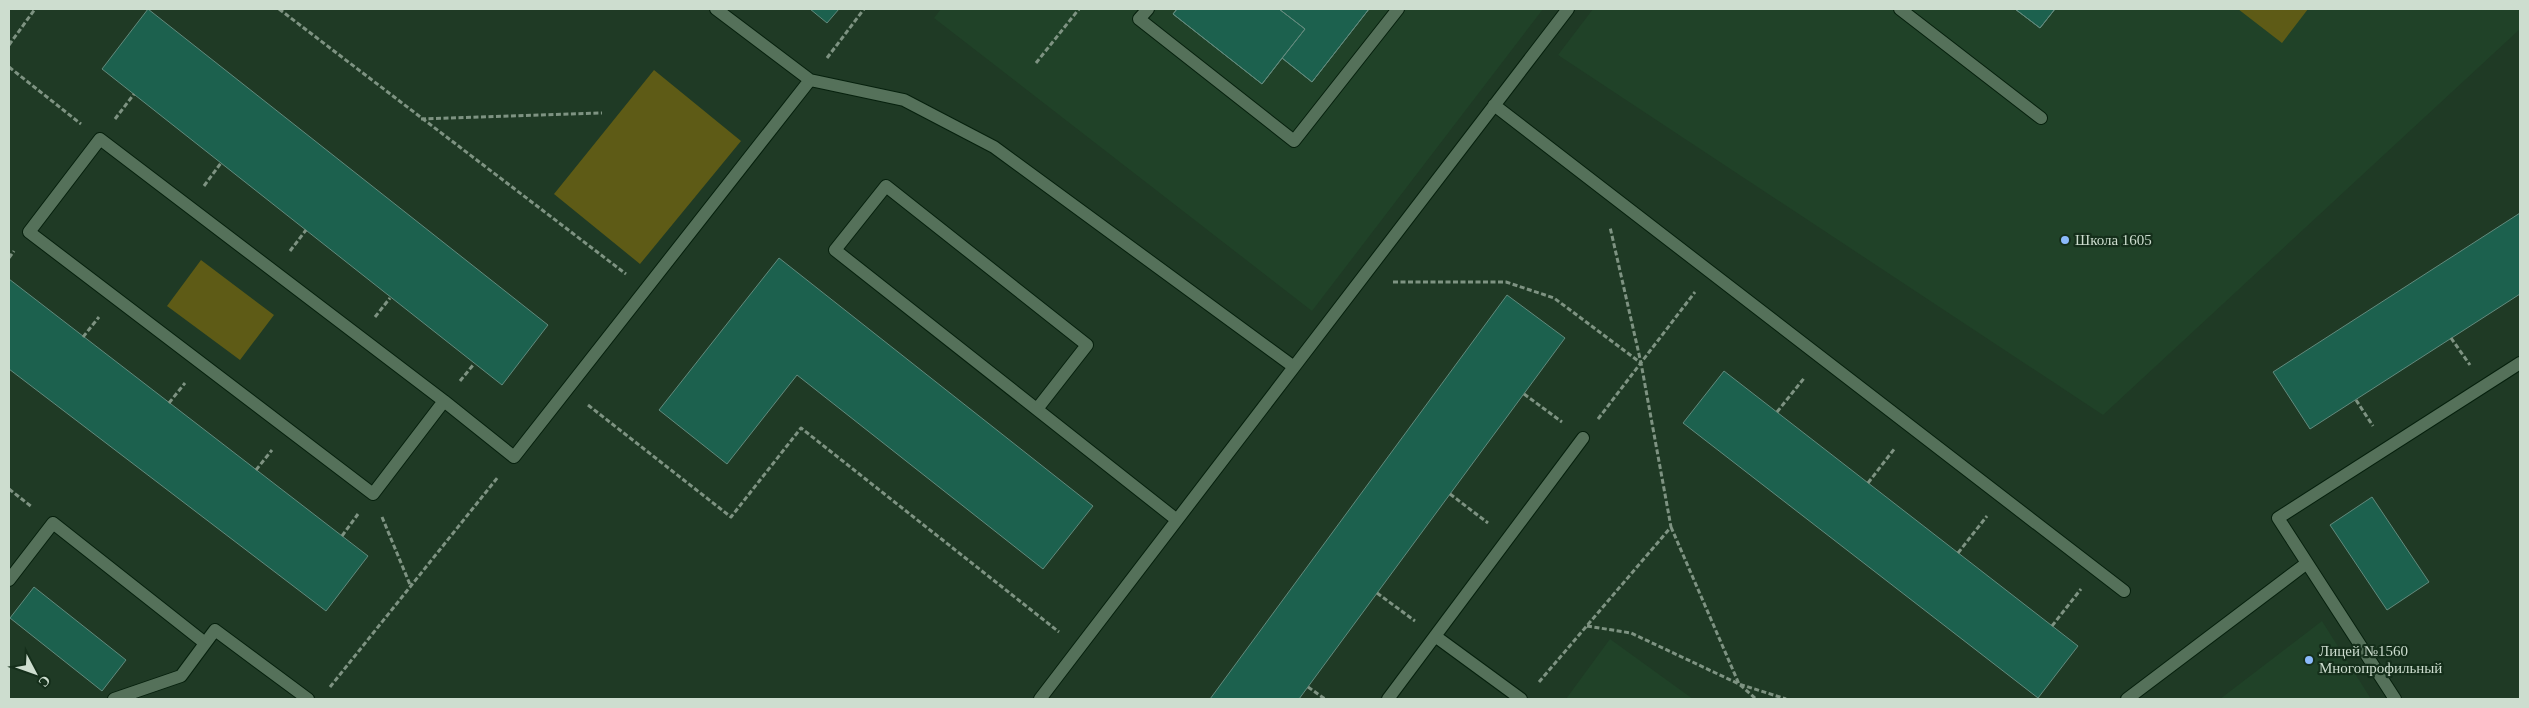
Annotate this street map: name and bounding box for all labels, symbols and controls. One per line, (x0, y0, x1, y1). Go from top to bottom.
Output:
place label: Школа 1605 (2075, 232, 2152, 248)
marker: Школа 1605 (2059, 234, 2071, 246)
place label: Лицей №1560 Многопрофильный (2319, 643, 2442, 676)
north arrow (10, 648, 60, 698)
marker: Лицей №1560 Многопрофильный (2303, 654, 2315, 666)
text: С (35, 672, 53, 690)

